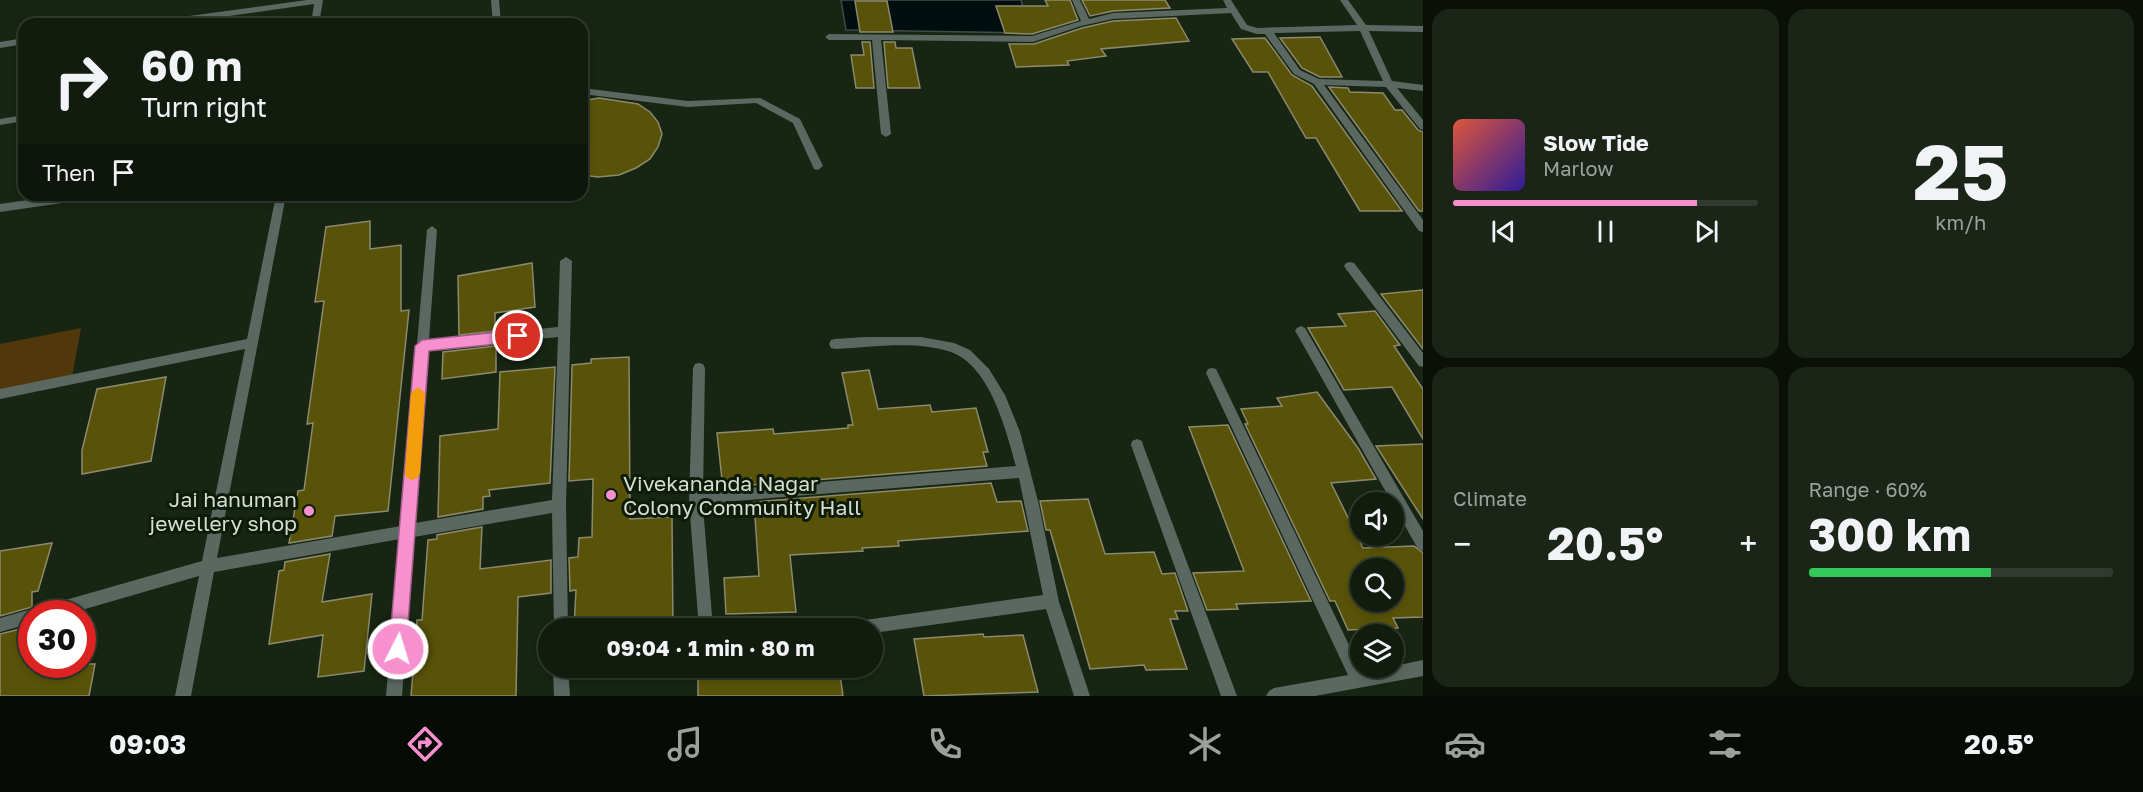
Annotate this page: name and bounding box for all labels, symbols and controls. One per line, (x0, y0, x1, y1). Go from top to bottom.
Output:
text: 60 m (141, 40, 242, 90)
icon: right (42, 42, 120, 120)
text: Turn right (141, 91, 267, 123)
text: 25 (1913, 124, 2008, 217)
text: Slow Tide (1543, 129, 1649, 156)
icon: arrive (107, 156, 140, 189)
text: Marlow (1543, 156, 1614, 180)
text: Then (42, 159, 95, 186)
text: km/h (1935, 210, 1986, 234)
icon: previous (1487, 215, 1520, 248)
icon: pause (1589, 215, 1622, 248)
icon: next (1690, 215, 1723, 248)
pin (492, 310, 543, 361)
icon: arrive (501, 319, 534, 352)
place label: Vivekananda Nagar Colony Community Hall (623, 470, 861, 520)
text: Range · 60% (1809, 477, 1927, 501)
place label: Jai hanuman jewellery shop (149, 486, 297, 536)
text: Climate (1453, 486, 1527, 510)
marker: Vivekananda Nagar Colony Community Hall (604, 488, 618, 502)
map controls (1350, 492, 1404, 678)
button: sound (1350, 492, 1404, 546)
marker: Jai hanuman jewellery shop (302, 504, 316, 518)
text: 300 km (1809, 507, 1971, 561)
text: 20.5° (1547, 516, 1663, 570)
text: − (1453, 524, 1471, 563)
text: + (1739, 524, 1757, 563)
button: search (1350, 558, 1404, 612)
speed limit sign: 30 (18, 600, 96, 678)
position arrow (366, 617, 430, 681)
button: layers (1350, 624, 1404, 678)
text: 09:04 · 1 min · 80 m (607, 634, 815, 661)
icon: directions (404, 723, 446, 765)
icon: music (664, 723, 706, 765)
icon: phone (924, 723, 966, 765)
icon: climate (1184, 723, 1226, 765)
icon: car (1444, 723, 1486, 765)
icon: filters (1704, 723, 1746, 765)
text: 09:03 (109, 728, 186, 760)
text: 20.5° (1964, 728, 2034, 760)

